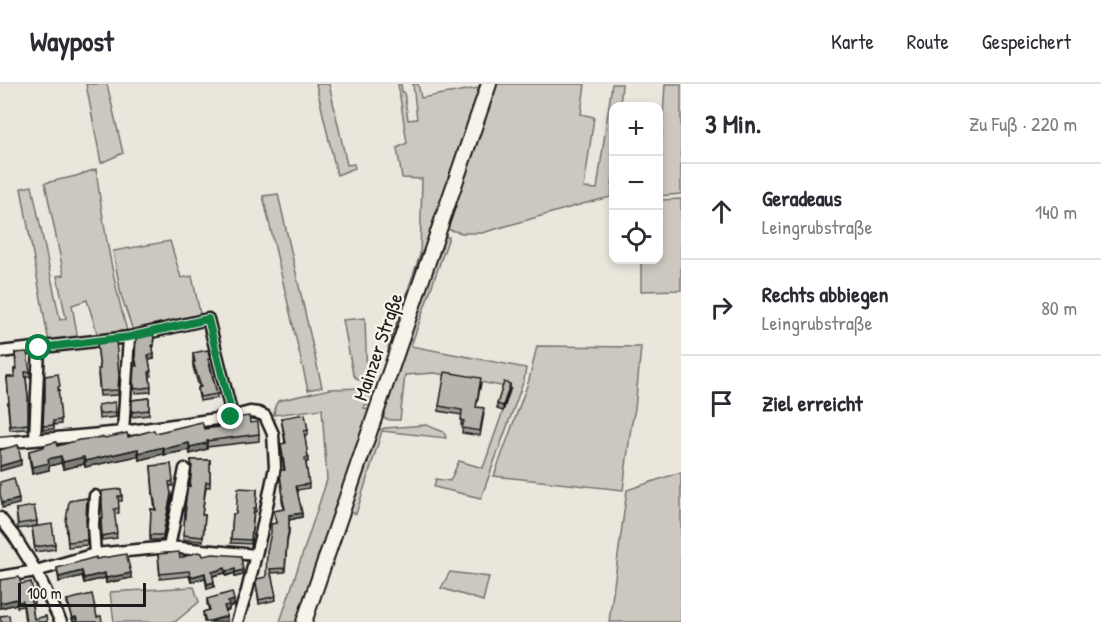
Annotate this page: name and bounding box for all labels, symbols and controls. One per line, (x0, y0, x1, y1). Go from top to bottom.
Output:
text: Waypost (30, 22, 114, 60)
text: Karte (831, 27, 874, 56)
text: Route (907, 27, 949, 56)
text: Gespeichert (982, 27, 1071, 56)
map controls (609, 102, 663, 264)
button: + (609, 102, 663, 156)
text: 3 Min. (705, 106, 761, 141)
text: Zu Fuß · 220 m (969, 110, 1077, 137)
button: − (609, 156, 663, 210)
text: Geradeaus (762, 183, 842, 213)
icon: ahead (705, 195, 738, 228)
text: 140 m (1035, 198, 1077, 225)
button: locate (609, 210, 663, 264)
text: Leingrubstraße (762, 213, 872, 240)
text: Rechts abbiegen (762, 279, 889, 309)
street label: Mainzer Straße (346, 289, 409, 404)
icon: right (705, 291, 738, 324)
text: 80 m (1041, 294, 1077, 321)
text: Leingrubstraße (762, 309, 872, 336)
route start (25, 334, 51, 360)
icon: arrive (705, 387, 738, 420)
text: Ziel erreicht (762, 388, 862, 418)
route end (217, 403, 243, 429)
scale bar (18, 580, 146, 608)
text: 100 m (27, 582, 62, 604)

